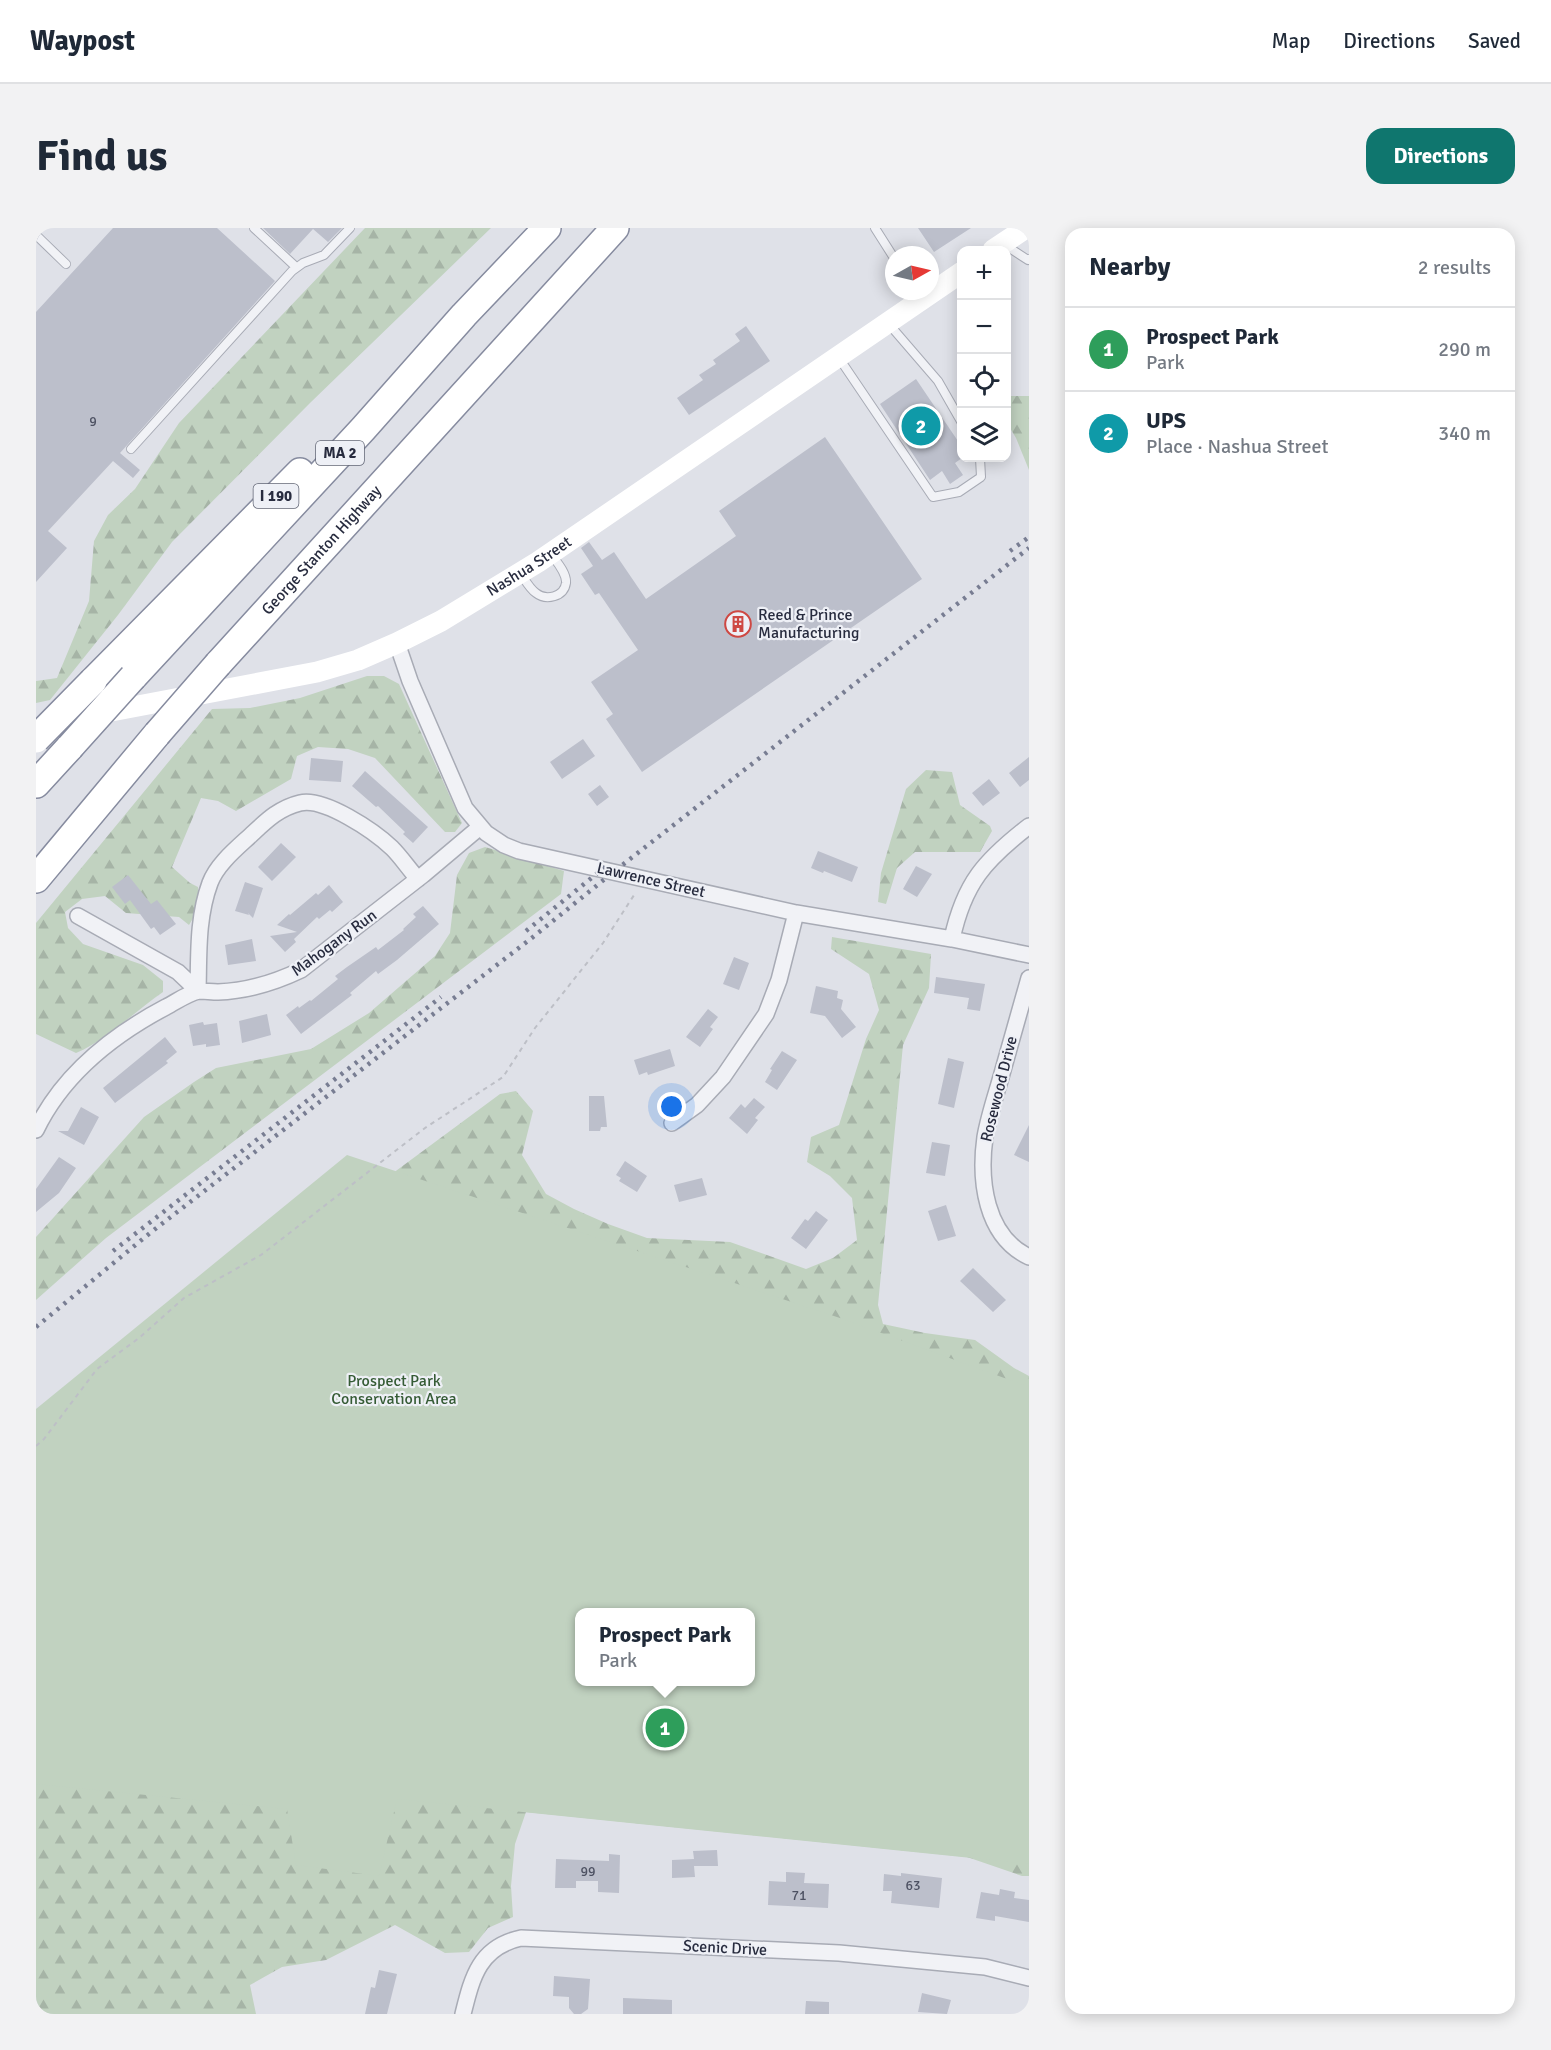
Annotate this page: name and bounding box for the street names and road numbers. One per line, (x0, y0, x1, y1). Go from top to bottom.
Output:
road number: MA 2 (316, 441, 364, 465)
street label: George Stanton Highway (257, 481, 386, 619)
road number: I 190 (254, 484, 298, 508)
street label: Nashua Street (483, 532, 576, 601)
street label: Lawrence Street (595, 858, 708, 902)
street label: Mahogany Run (287, 905, 381, 981)
street label: Rosewood Drive (976, 1034, 1022, 1144)
street label: Scenic Drive (682, 1936, 768, 1960)

